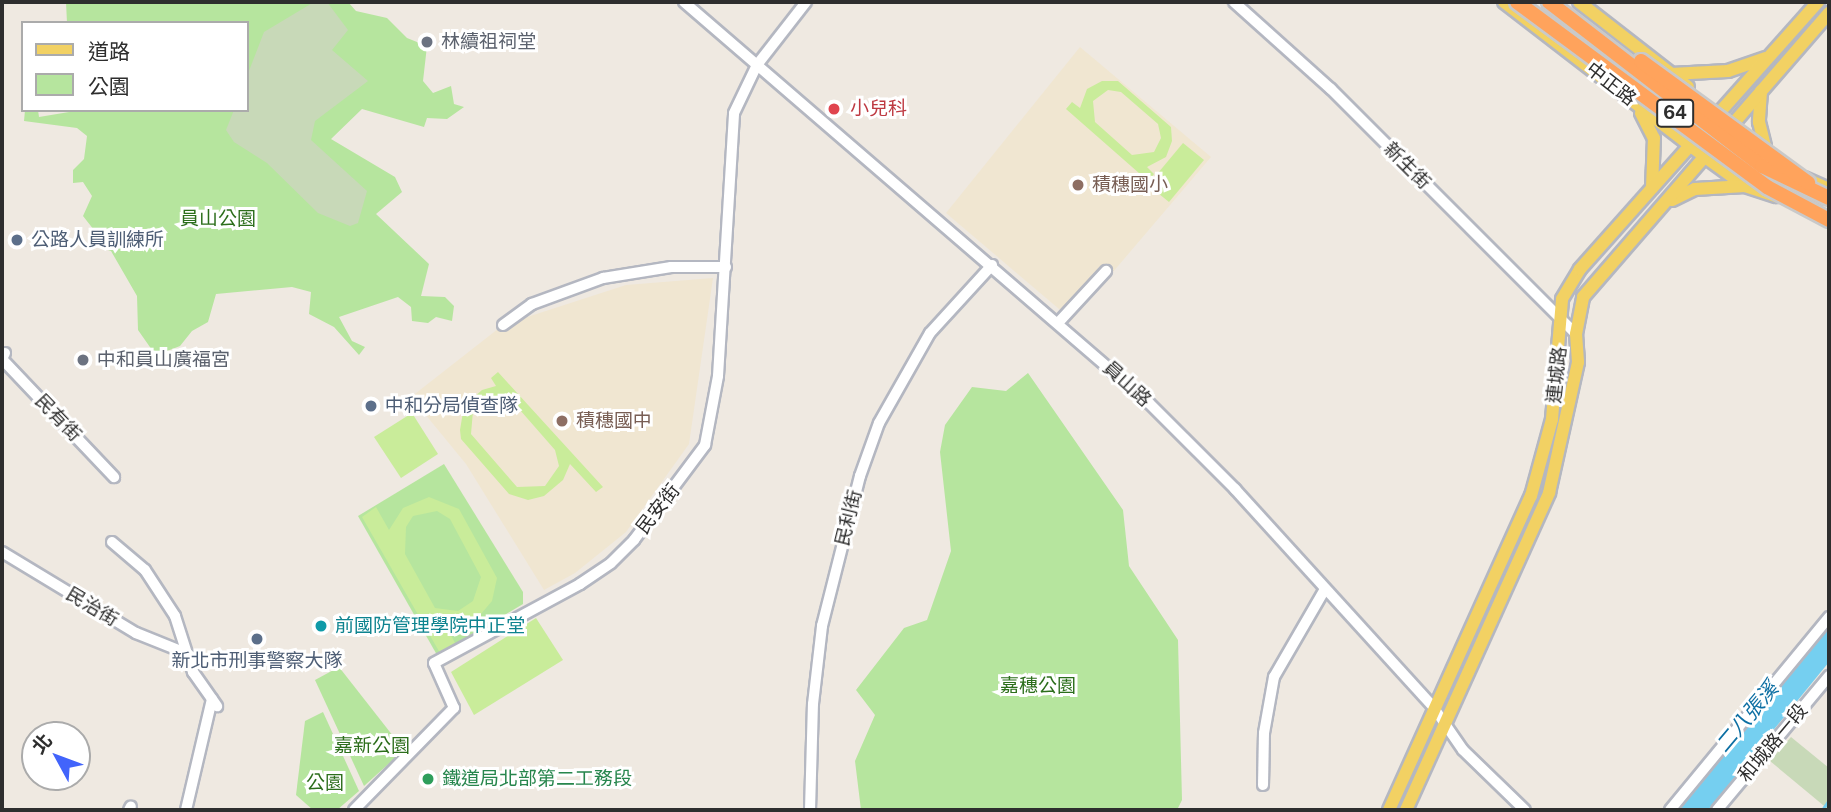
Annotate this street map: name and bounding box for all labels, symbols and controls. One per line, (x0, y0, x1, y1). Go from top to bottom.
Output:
legend (21, 21, 248, 112)
place label: 林續祖祠堂 (441, 31, 536, 53)
marker: 林續祖祠堂 (419, 34, 435, 50)
text: 道路 (88, 39, 130, 64)
street label: 中正路 (1582, 57, 1640, 111)
text: 公園 (88, 74, 130, 99)
place label: 小兒科 (850, 98, 907, 120)
road number: 64 (1656, 98, 1694, 128)
marker: 小兒科 (824, 99, 844, 119)
street label: 新生街 (1379, 138, 1435, 194)
place label: 積穗國小 (1092, 174, 1168, 196)
marker: 積穗國小 (1070, 177, 1086, 193)
park label: 員山公園 (180, 208, 256, 230)
place label: 公路人員訓練所 (31, 229, 164, 251)
marker: 公路人員訓練所 (9, 232, 25, 248)
street label: 連城路 (1543, 345, 1571, 405)
place label: 中和員山廣福宮 (97, 349, 230, 371)
marker: 中和員山廣福宮 (75, 352, 91, 368)
street label: 員山路 (1098, 356, 1156, 412)
street label: 民有街 (30, 390, 86, 446)
place label: 中和分局偵查隊 (385, 395, 518, 417)
marker: 中和分局偵查隊 (363, 398, 379, 414)
place label: 積穗國中 (576, 410, 652, 432)
marker: 積穗國中 (554, 413, 570, 429)
street label: 民安街 (631, 480, 685, 538)
street label: 民利街 (831, 488, 867, 548)
street label: 民治街 (62, 583, 122, 631)
place label: 前國防管理學院中正堂 (335, 615, 525, 637)
marker: 前國防管理學院中正堂 (313, 618, 329, 634)
marker: 新北市刑事警察大隊 (249, 631, 265, 647)
place label: 新北市刑事警察大隊 (172, 650, 342, 672)
park label: 嘉穗公園 (1000, 675, 1076, 697)
water label: 二八張溪 (1710, 677, 1784, 757)
street label: 和城路一段 (1734, 699, 1812, 787)
north arrow (21, 721, 91, 791)
text: 北 (27, 729, 56, 758)
park label: 嘉新公園 (334, 735, 410, 757)
place label: 鐵道局北部第二工務段 (442, 768, 632, 790)
marker: 鐵道局北部第二工務段 (420, 771, 436, 787)
park label: 公園 (306, 772, 344, 794)

